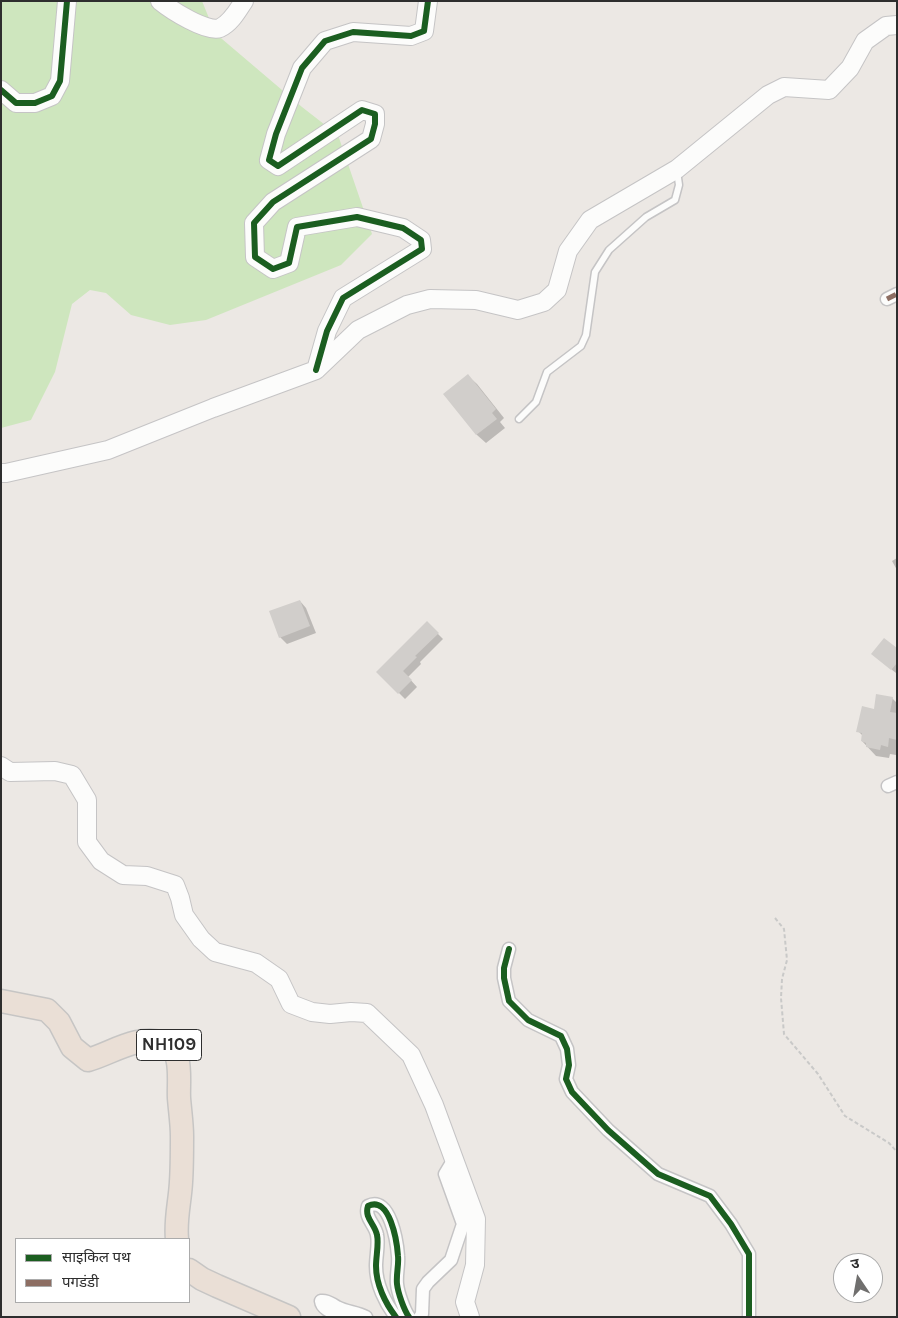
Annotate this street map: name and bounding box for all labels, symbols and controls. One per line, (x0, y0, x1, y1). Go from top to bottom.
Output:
road number: NH109 (136, 1030, 202, 1060)
legend (15, 1238, 190, 1303)
text: साइकिल पथ (62, 1248, 131, 1266)
north arrow (833, 1253, 883, 1303)
text: उ (849, 1255, 861, 1273)
text: पगडंडी (62, 1273, 99, 1291)

